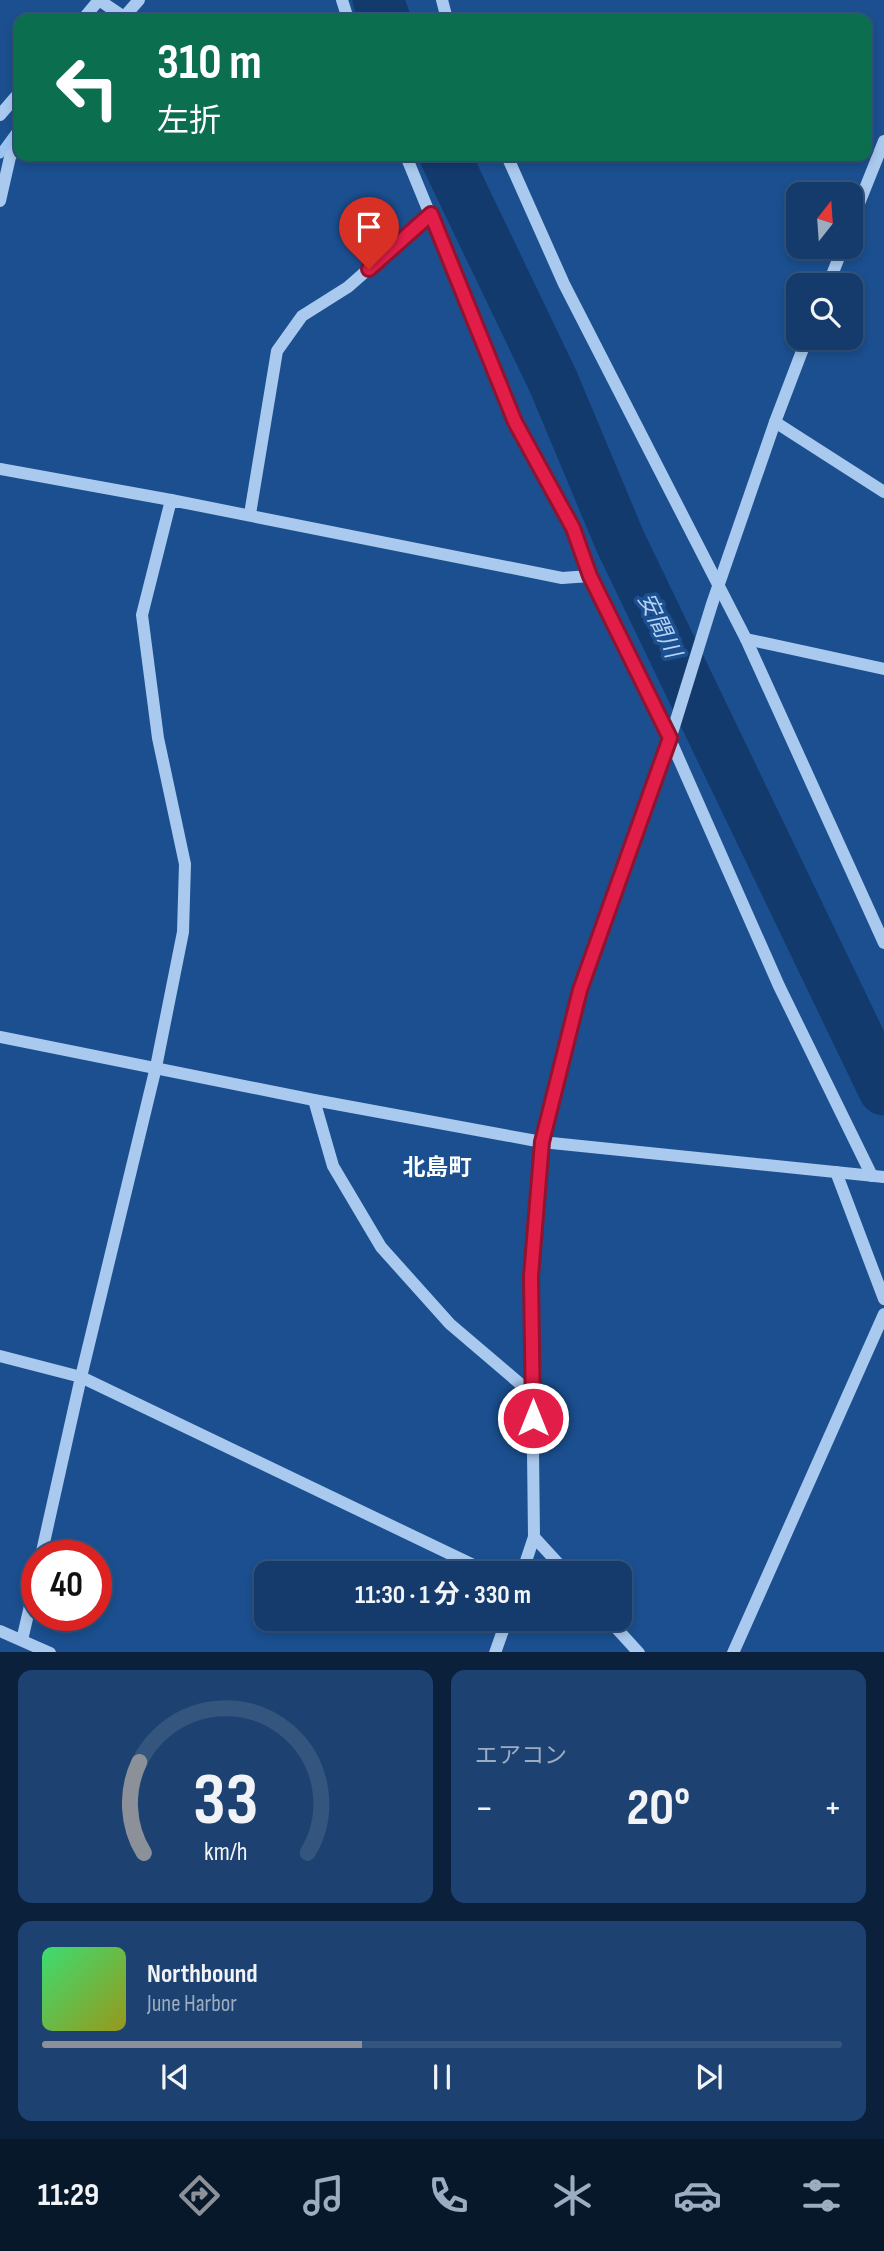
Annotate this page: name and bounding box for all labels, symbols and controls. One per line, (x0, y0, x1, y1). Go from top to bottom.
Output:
text: 310 m (157, 34, 262, 93)
icon: left (42, 42, 133, 133)
text: 左折 (157, 102, 221, 141)
north arrow (786, 182, 863, 259)
map controls (786, 182, 863, 350)
pin (339, 197, 399, 269)
icon: arrive (350, 208, 388, 246)
button: search (786, 273, 863, 350)
water label: 安間川 (631, 588, 688, 665)
district label: 北島町 (403, 1154, 472, 1182)
position arrow (496, 1381, 570, 1455)
speed limit sign: 40 (21, 1540, 112, 1631)
text: 11:30 · 1 分 · 330 m (355, 1580, 531, 1611)
text: エアコン (475, 1742, 567, 1770)
text: 33 (193, 1757, 258, 1845)
text: 20° (627, 1777, 690, 1840)
text: − (475, 1786, 494, 1831)
text: + (823, 1786, 842, 1831)
text: km/h (204, 1836, 247, 1867)
text: Northbound (147, 1959, 258, 1990)
text: June Harbor (147, 1990, 237, 2018)
icon: previous (156, 2058, 194, 2096)
icon: pause (423, 2058, 461, 2096)
icon: next (690, 2058, 728, 2096)
icon: directions (175, 2171, 224, 2220)
icon: music (299, 2171, 348, 2220)
icon: phone (424, 2171, 473, 2220)
icon: climate (548, 2171, 597, 2220)
icon: car (673, 2171, 722, 2220)
icon: filters (797, 2171, 846, 2220)
text: 11:29 (38, 2176, 99, 2215)

